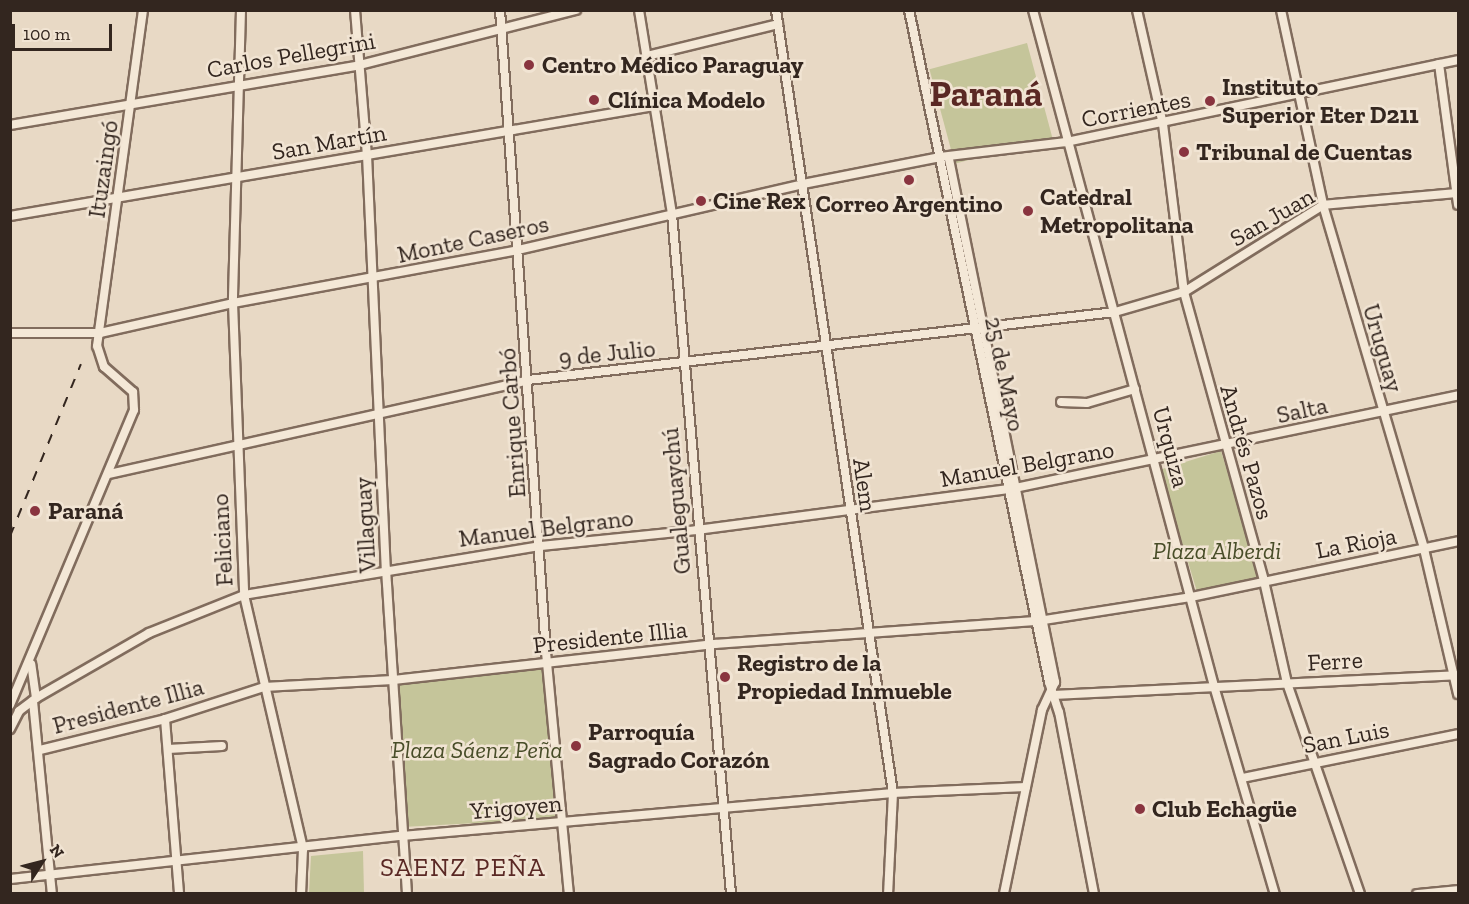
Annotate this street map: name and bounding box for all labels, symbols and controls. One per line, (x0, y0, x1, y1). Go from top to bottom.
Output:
scale bar (15, 12, 116, 50)
text: 100 m (23, 23, 70, 45)
street label: Carlos Pellegrini (204, 26, 378, 84)
place label: Centro Médico Paraguay (542, 51, 804, 79)
marker: Centro Médico Paraguay (520, 56, 538, 74)
district label: Paraná (929, 72, 1043, 116)
place label: Instituto Superior Eter D211 (1222, 73, 1420, 129)
street label: Corrientes (1079, 84, 1193, 134)
place label: Clínica Modelo (608, 86, 765, 114)
marker: Clínica Modelo (585, 91, 603, 109)
marker: Instituto Superior Eter D211 (1203, 94, 1217, 108)
street label: Ituzaingó (82, 118, 124, 220)
street label: San Martín (270, 118, 388, 166)
place label: Tribunal de Cuentas (1196, 138, 1412, 166)
marker: Tribunal de Cuentas (1177, 145, 1191, 159)
marker: Correo Argentino (902, 173, 916, 187)
street label: San Juan (1225, 181, 1319, 253)
place label: Catedral Metropolitana (1040, 183, 1194, 239)
place label: Cine Rex (713, 187, 806, 215)
place label: Correo Argentino (815, 190, 1003, 218)
marker: Cine Rex (694, 194, 708, 208)
marker: Catedral Metropolitana (1021, 204, 1035, 218)
street label: Monte Caseros (395, 209, 551, 269)
street label: Uruguay (1357, 301, 1409, 395)
street label: 25 de Mayo (979, 314, 1031, 434)
street label: 9 de Julio (557, 334, 657, 372)
street label: Enrique Carbó (492, 347, 532, 499)
street label: Andrés Pazos (1214, 381, 1280, 523)
street label: Salta (1274, 391, 1330, 429)
street label: Urquiza (1146, 403, 1196, 491)
street label: Gualeguaychú (655, 427, 697, 575)
street label: Manuel Belgrano (938, 435, 1116, 493)
street label: Alem (847, 456, 883, 514)
street label: Villaguay (348, 476, 382, 574)
street label: Feliciano (205, 493, 239, 587)
place label: Paraná (48, 497, 123, 525)
marker: Paraná (26, 502, 44, 520)
street label: Manuel Belgrano (457, 503, 635, 553)
street label: La Rioja (1313, 521, 1399, 565)
park label: Plaza Alberdi (1152, 537, 1282, 565)
street label: Presidente Illia (531, 615, 689, 659)
street label: Ferre (1306, 645, 1364, 677)
place label: Registro de la Propiedad Inmueble (737, 649, 952, 705)
marker: Registro de la Propiedad Inmueble (718, 670, 732, 684)
street label: Presidente Illia (49, 672, 207, 740)
street label: San Luis (1300, 715, 1392, 759)
place label: Parroquía Sagrado Corazón (588, 718, 770, 774)
park label: Plaza Sáenz Peña (391, 736, 563, 764)
marker: Parroquía Sagrado Corazón (569, 739, 583, 753)
street label: Yrigoyen (469, 789, 563, 825)
place label: Club Echagüe (1152, 795, 1297, 823)
marker: Club Echagüe (1133, 802, 1147, 816)
north arrow (12, 832, 72, 892)
text: N (46, 841, 68, 862)
district label: SAENZ PEÑA (380, 852, 546, 884)

